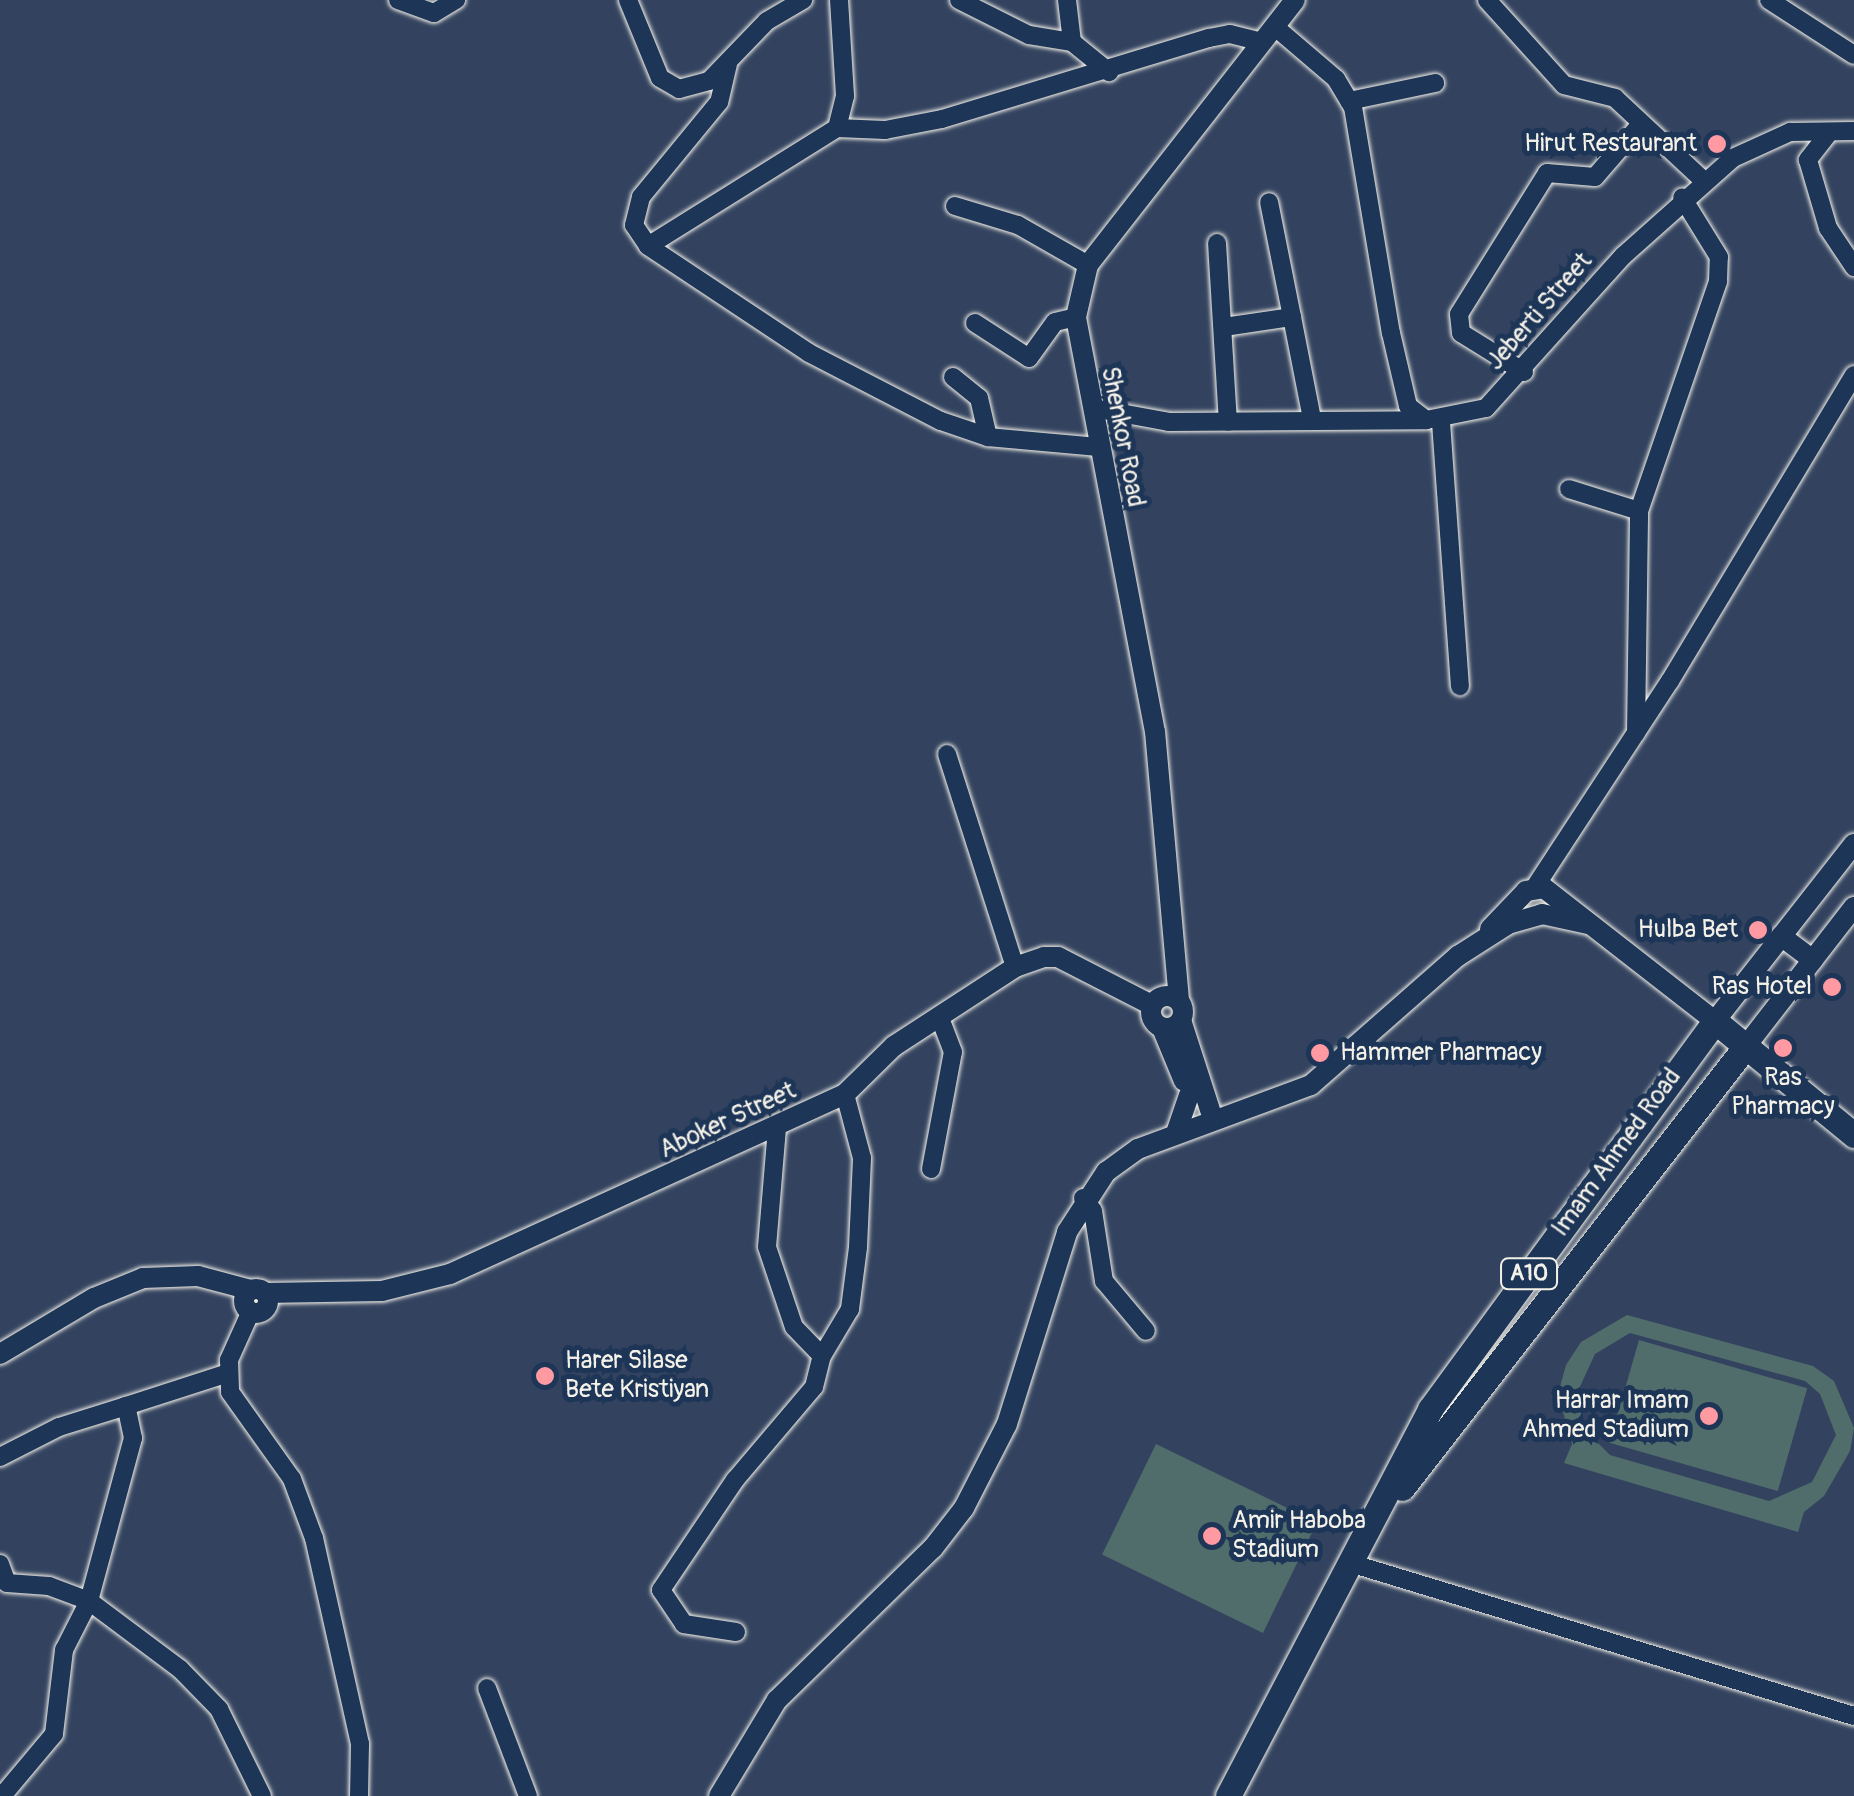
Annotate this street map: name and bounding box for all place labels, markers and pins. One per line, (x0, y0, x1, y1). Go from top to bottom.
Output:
place label: Hirut Restaurant (1524, 129, 1697, 159)
marker: Hirut Restaurant (1706, 133, 1728, 155)
place label: Hulba Bet (1638, 915, 1738, 945)
marker: Hulba Bet (1747, 919, 1769, 941)
place label: Ras Hotel (1712, 972, 1812, 1002)
marker: Ras Hotel (1821, 976, 1843, 998)
marker: Ras Pharmacy (1772, 1037, 1794, 1059)
place label: Hammer Pharmacy (1340, 1038, 1542, 1068)
marker: Hammer Pharmacy (1309, 1042, 1331, 1064)
place label: Ras Pharmacy (1731, 1064, 1835, 1123)
place label: Harer Silase Bete Kristiyan (565, 1347, 709, 1406)
marker: Harer Silase Bete Kristiyan (534, 1365, 556, 1387)
place label: Harrar Imam Ahmed Stadium (1522, 1387, 1689, 1446)
marker: Harrar Imam Ahmed Stadium (1698, 1405, 1720, 1427)
place label: Amir Haboba Stadium (1232, 1507, 1366, 1566)
marker: Amir Haboba Stadium (1201, 1525, 1223, 1547)

